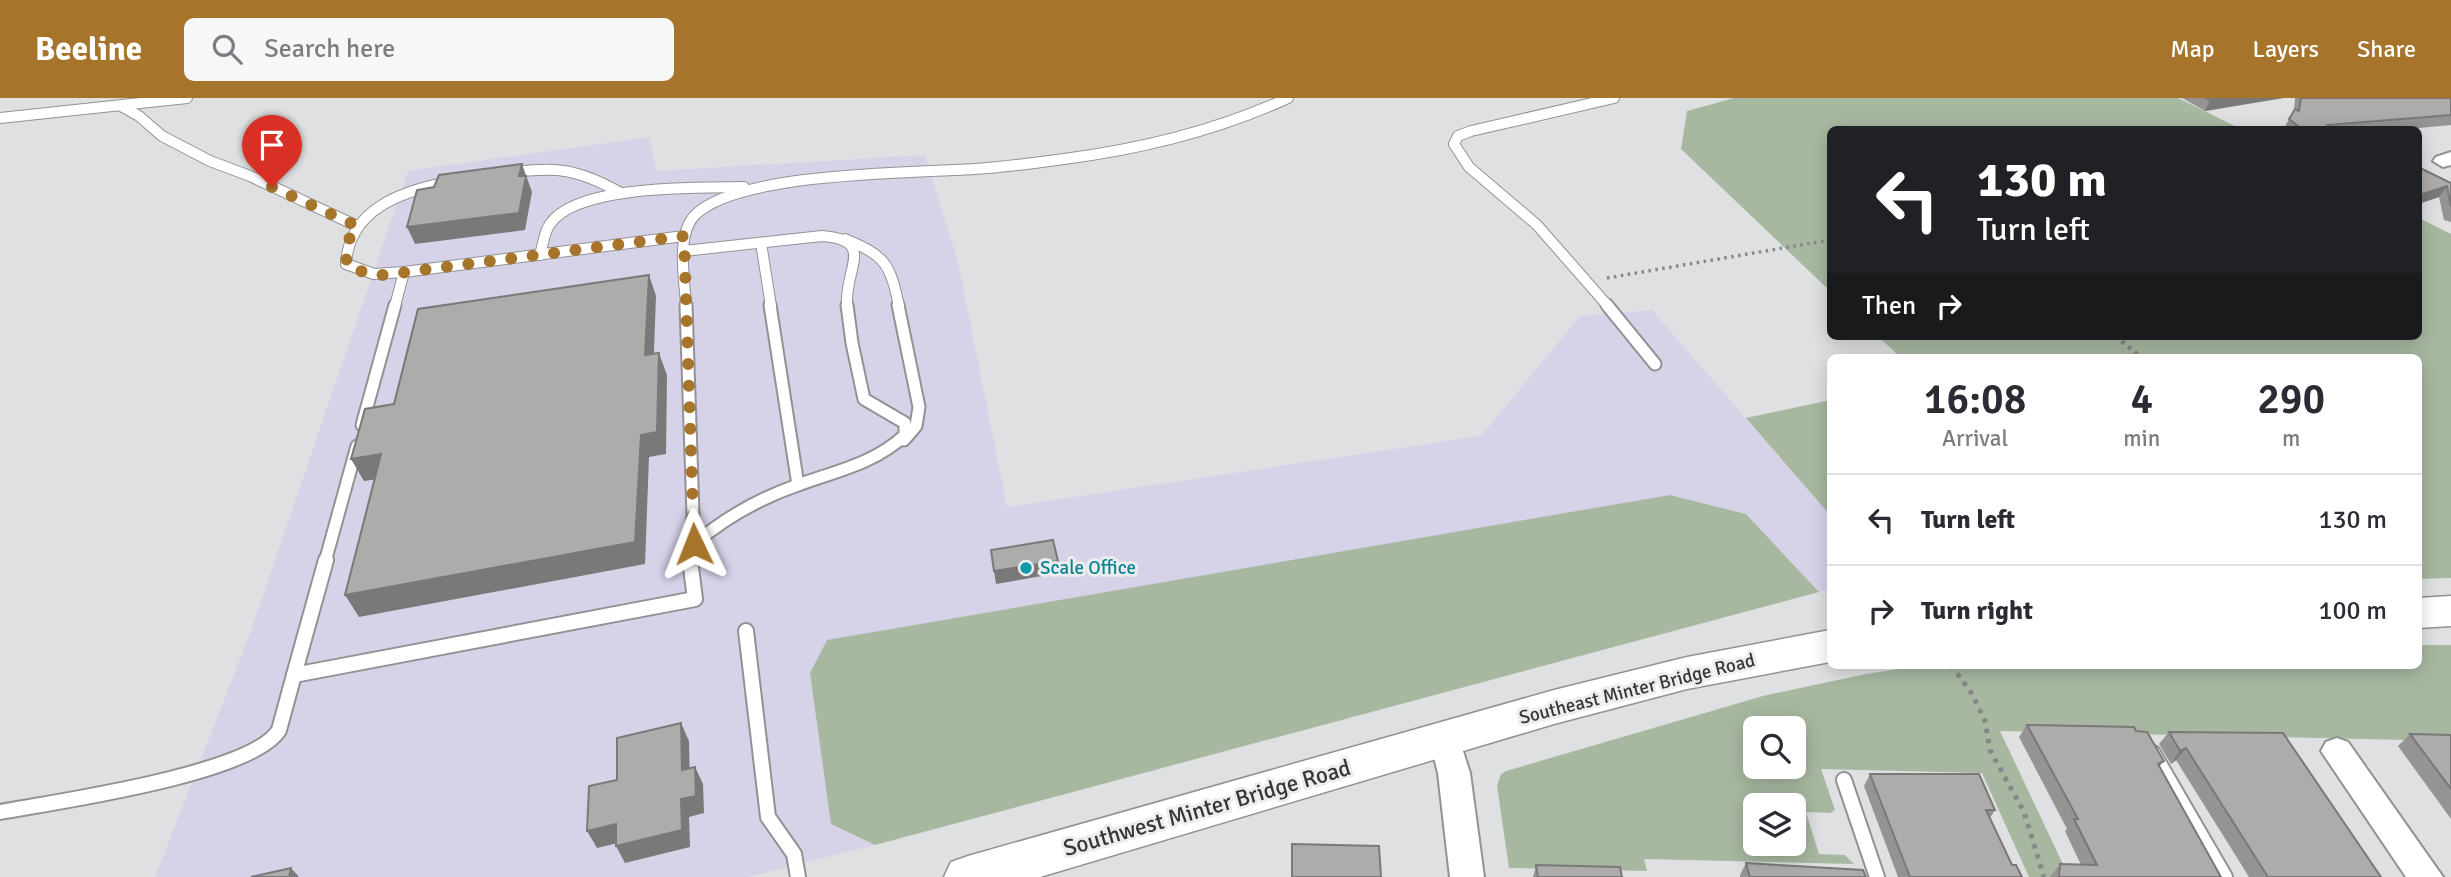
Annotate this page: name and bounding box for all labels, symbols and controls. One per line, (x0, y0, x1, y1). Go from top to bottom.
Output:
search box (184, 18, 674, 81)
text: Beeline (35, 29, 142, 70)
icon: search (208, 30, 246, 68)
text: Search here (264, 33, 395, 65)
text: Map (2170, 34, 2215, 64)
text: Layers (2253, 34, 2319, 64)
text: Share (2357, 34, 2416, 64)
pin (242, 115, 302, 187)
icon: arrive (253, 126, 291, 164)
text: 130 m (1977, 150, 2107, 210)
icon: left (1862, 154, 1953, 245)
text: Turn left (1977, 210, 2090, 249)
icon: right (1930, 287, 1968, 325)
text: Then (1862, 290, 1916, 322)
text: 16:08 (1924, 374, 2026, 425)
text: 4 (2130, 374, 2153, 425)
text: 290 (2257, 374, 2325, 425)
text: Arrival (1942, 424, 2008, 453)
text: min (2123, 424, 2160, 453)
text: m (2282, 424, 2300, 453)
icon: left (1862, 501, 1900, 539)
text: Turn left (1921, 504, 2015, 536)
text: 130 m (2318, 504, 2387, 536)
position arrow (657, 507, 731, 581)
place label: Scale Office (1040, 556, 1136, 580)
marker: Scale Office (1018, 560, 1034, 576)
icon: right (1862, 592, 1900, 630)
text: Turn right (1921, 595, 2033, 627)
text: 100 m (2318, 595, 2387, 627)
street label: Southeast Minter Bridge Road (1517, 648, 1757, 730)
map controls (1743, 716, 1806, 856)
button: search (1743, 716, 1806, 779)
street label: Southwest Minter Bridge Road (1060, 753, 1354, 863)
button: layers (1743, 793, 1806, 856)

